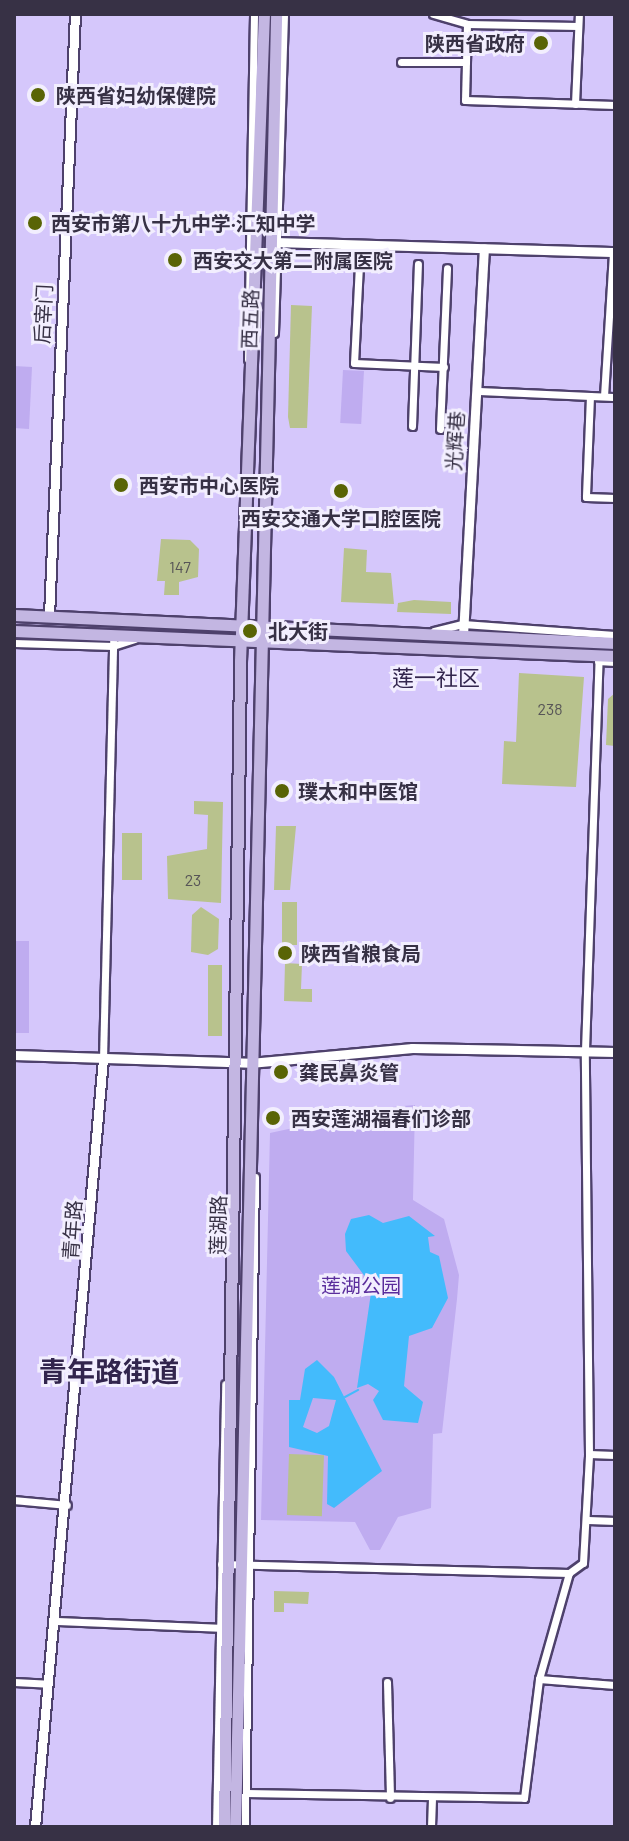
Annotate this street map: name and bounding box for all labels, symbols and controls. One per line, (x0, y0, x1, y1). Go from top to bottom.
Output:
place label: 陕西省政府 (425, 31, 525, 55)
marker: 陕西省政府 (532, 34, 550, 52)
place label: 陕西省妇幼保健院 (56, 83, 216, 107)
marker: 陕西省妇幼保健院 (27, 84, 49, 106)
place label: 西安市第八十九中学·汇知中学 (51, 211, 316, 235)
marker: 西安市第八十九中学·汇知中学 (26, 214, 44, 232)
place label: 西安交大第二附属医院 (193, 248, 393, 272)
marker: 西安交大第二附属医院 (164, 249, 186, 271)
street label: 后宰门 (29, 283, 57, 345)
street label: 西五路 (237, 289, 263, 349)
street label: 光辉巷 (441, 410, 469, 472)
place label: 西安市中心医院 (139, 473, 279, 497)
marker: 西安市中心医院 (110, 474, 132, 496)
marker: 西安交通大学口腔医院 (330, 480, 352, 502)
place label: 西安交通大学口腔医院 (241, 506, 441, 530)
house number: 147 (169, 557, 191, 577)
place label: 北大街 (268, 619, 328, 643)
marker: 北大街 (239, 620, 261, 642)
district label: 莲一社区 (392, 665, 480, 691)
house number: 238 (537, 699, 563, 719)
place label: 璞太和中医馆 (298, 779, 418, 803)
marker: 璞太和中医馆 (273, 782, 291, 800)
house number: 23 (185, 870, 201, 890)
place label: 陕西省粮食局 (301, 941, 421, 965)
marker: 陕西省粮食局 (276, 944, 294, 962)
place label: 龚民鼻炎管 (299, 1060, 399, 1084)
marker: 龚民鼻炎管 (270, 1061, 292, 1083)
place label: 西安莲湖福春们诊部 (291, 1106, 471, 1130)
marker: 西安莲湖福春们诊部 (262, 1107, 284, 1129)
street label: 莲湖路 (205, 1195, 231, 1255)
street label: 青年路 (58, 1199, 86, 1261)
park label: 莲湖公园 (321, 1273, 401, 1297)
district label: 青年路街道 (39, 1354, 179, 1388)

